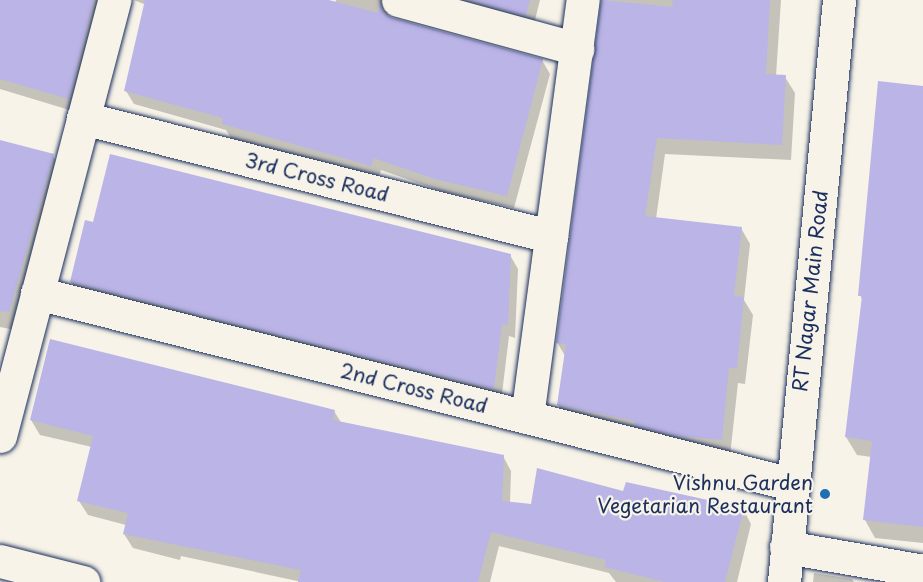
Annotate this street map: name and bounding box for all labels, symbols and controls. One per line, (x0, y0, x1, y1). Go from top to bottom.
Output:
street label: 3rd Cross Road (242, 147, 392, 207)
street label: RT Nagar Main Road (787, 188, 833, 394)
street label: 2nd Cross Road (337, 358, 491, 418)
place label: Vishnu Garden Vegetarian Restaurant (597, 470, 813, 517)
marker: Vishnu Garden Vegetarian Restaurant (818, 487, 832, 501)

